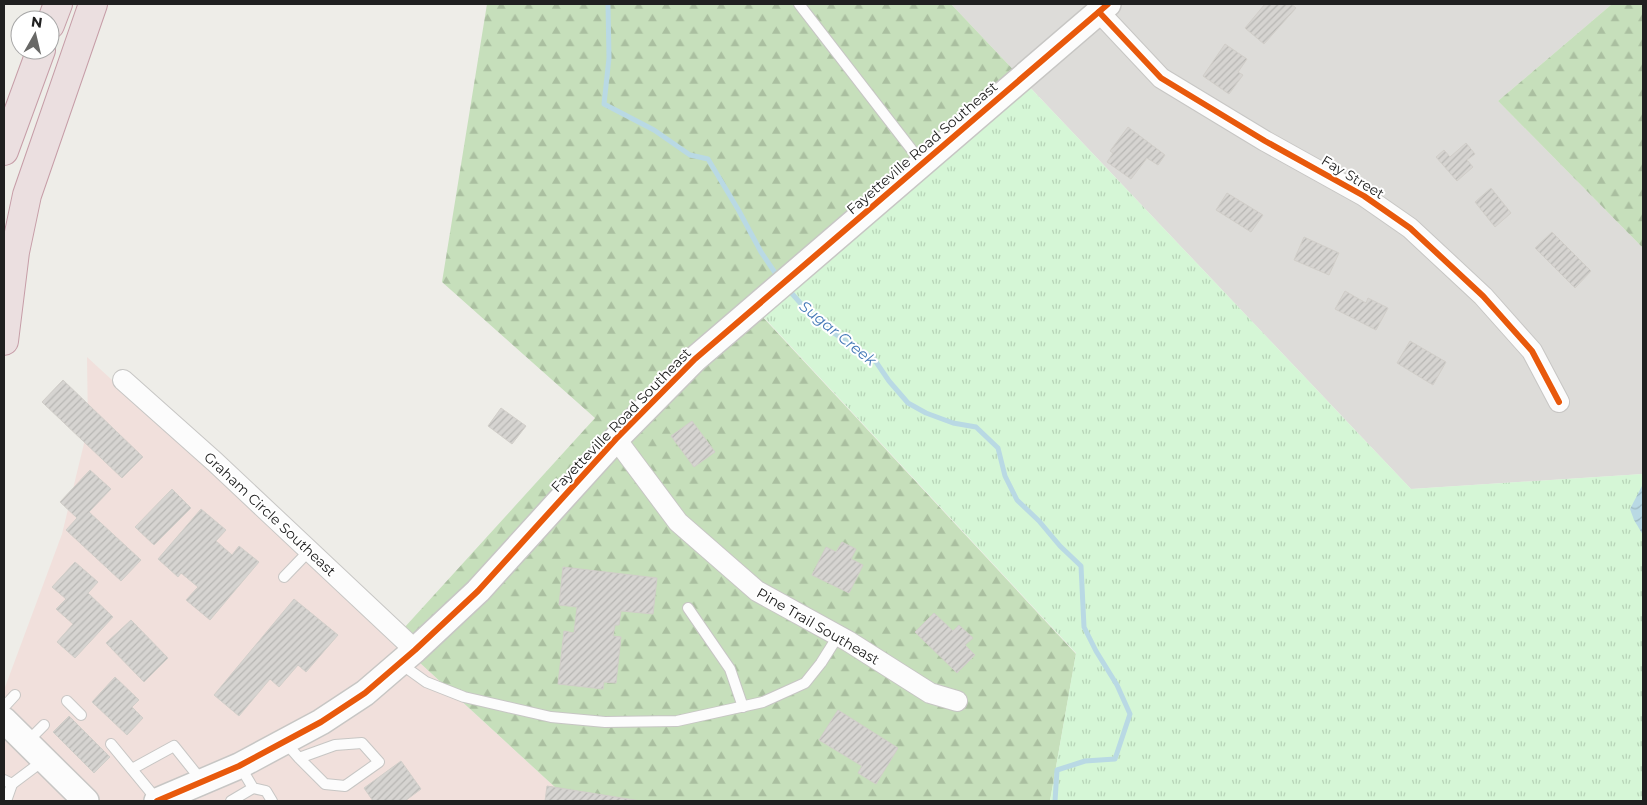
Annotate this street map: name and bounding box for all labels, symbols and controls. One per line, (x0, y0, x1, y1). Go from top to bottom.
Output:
north arrow (10, 10, 60, 60)
text: N (30, 12, 44, 32)
street label: Fayetteville Road Southeast (843, 77, 1001, 218)
street label: Fay Street (1318, 151, 1388, 203)
water label: Sugar Creek (796, 296, 881, 370)
street label: Fayetteville Road Southeast (547, 344, 695, 496)
street label: Graham Circle Southeast (200, 448, 340, 580)
street label: Pine Trail Southeast (753, 584, 883, 669)

